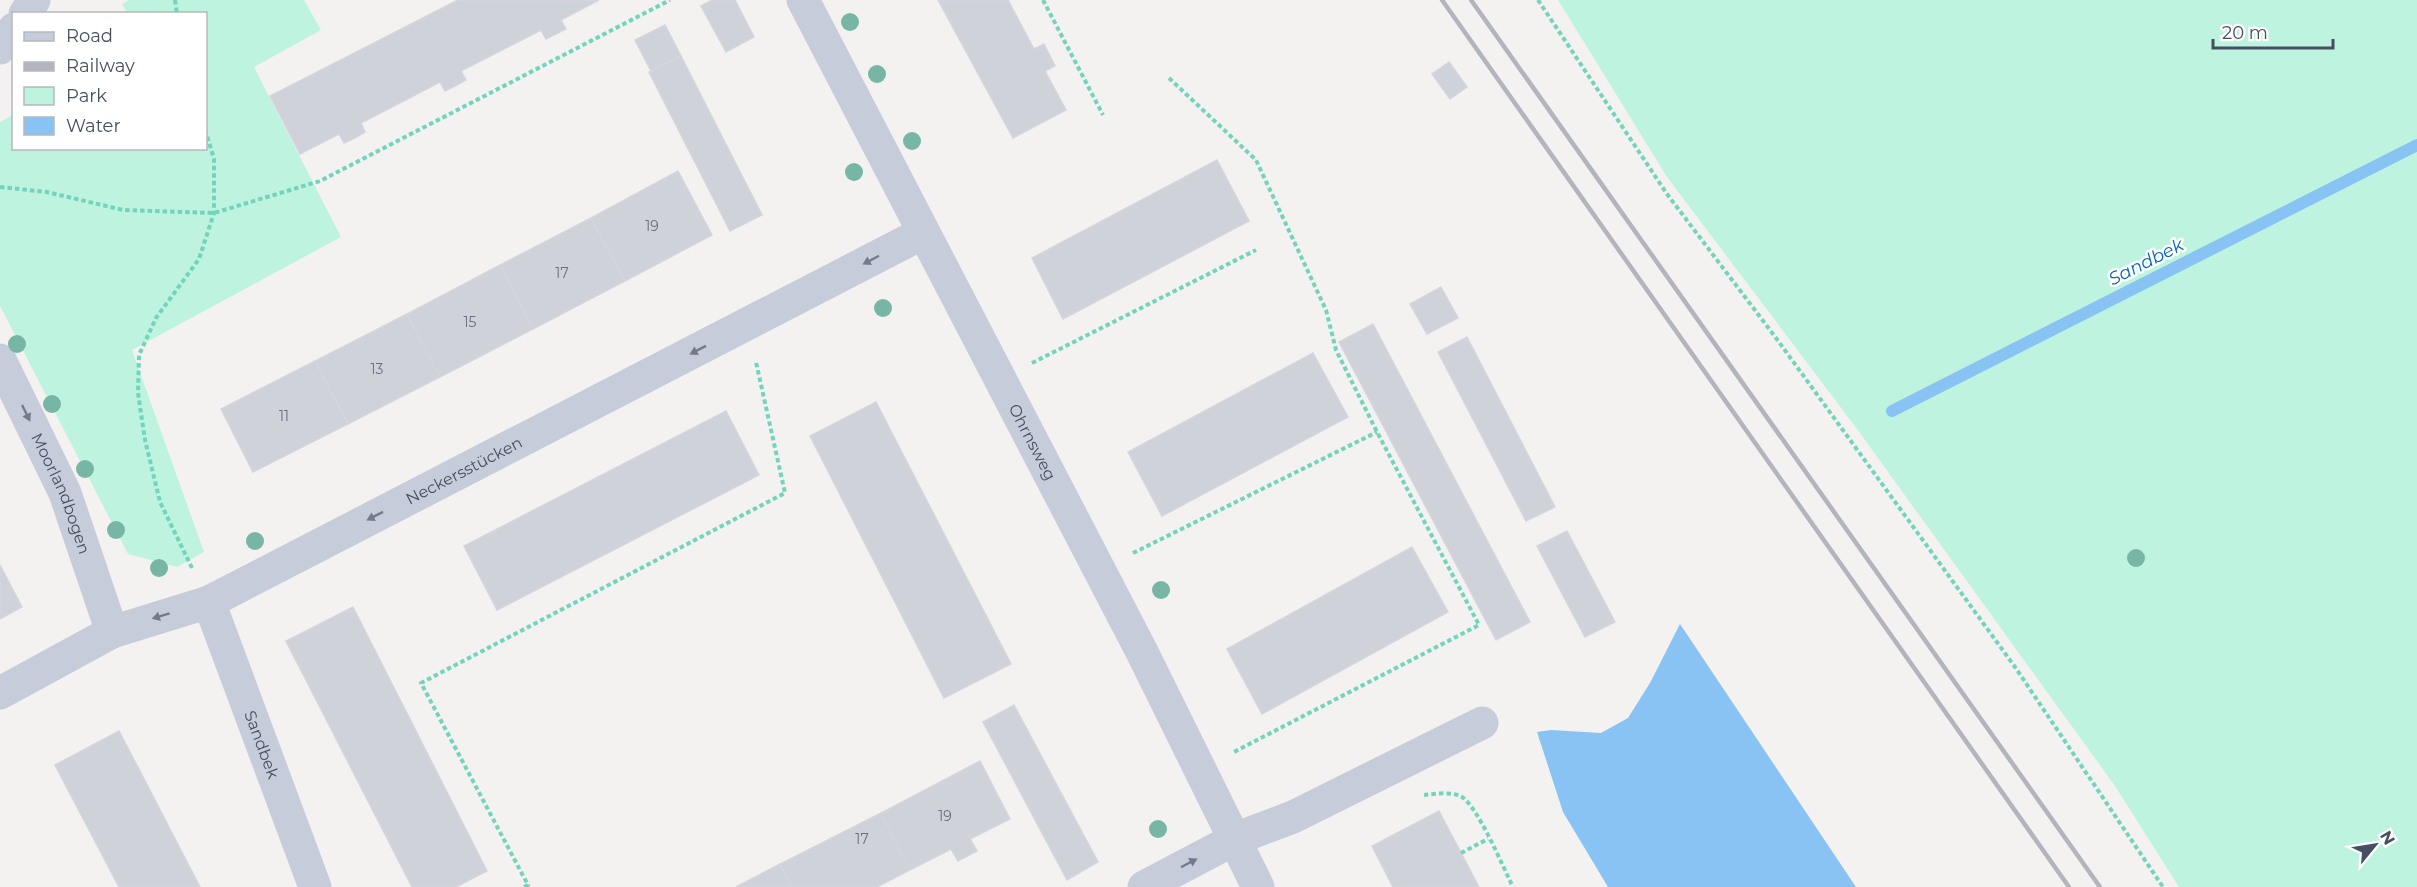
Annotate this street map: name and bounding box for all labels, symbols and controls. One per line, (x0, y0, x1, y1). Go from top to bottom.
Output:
legend (12, 12, 207, 150)
scale bar (2213, 12, 2333, 50)
text: 20 m (2222, 22, 2268, 44)
text: Road (66, 25, 113, 47)
text: Railway (66, 55, 135, 77)
text: Park (66, 85, 107, 107)
text: Water (66, 115, 121, 137)
house number: 19 (645, 217, 659, 235)
water label: Sandbek (2105, 233, 2188, 290)
one-way arrow (862, 255, 879, 265)
house number: 17 (555, 264, 569, 282)
house number: 15 (464, 313, 477, 331)
one-way arrow (689, 344, 707, 354)
house number: 13 (371, 360, 384, 378)
street label: Ohrnsweg (1005, 401, 1060, 484)
one-way arrow (21, 404, 30, 421)
house number: 11 (279, 407, 289, 425)
street label: Moorlandbogen (27, 430, 94, 557)
street label: Neckersstücken (403, 433, 526, 509)
one-way arrow (367, 511, 384, 521)
one-way arrow (152, 612, 170, 622)
street label: Sandbek (240, 708, 283, 782)
house number: 19 (938, 807, 952, 825)
north arrow (2345, 815, 2405, 875)
text: N (2376, 827, 2399, 848)
house number: 17 (855, 830, 869, 848)
one-way arrow (1181, 858, 1198, 868)

